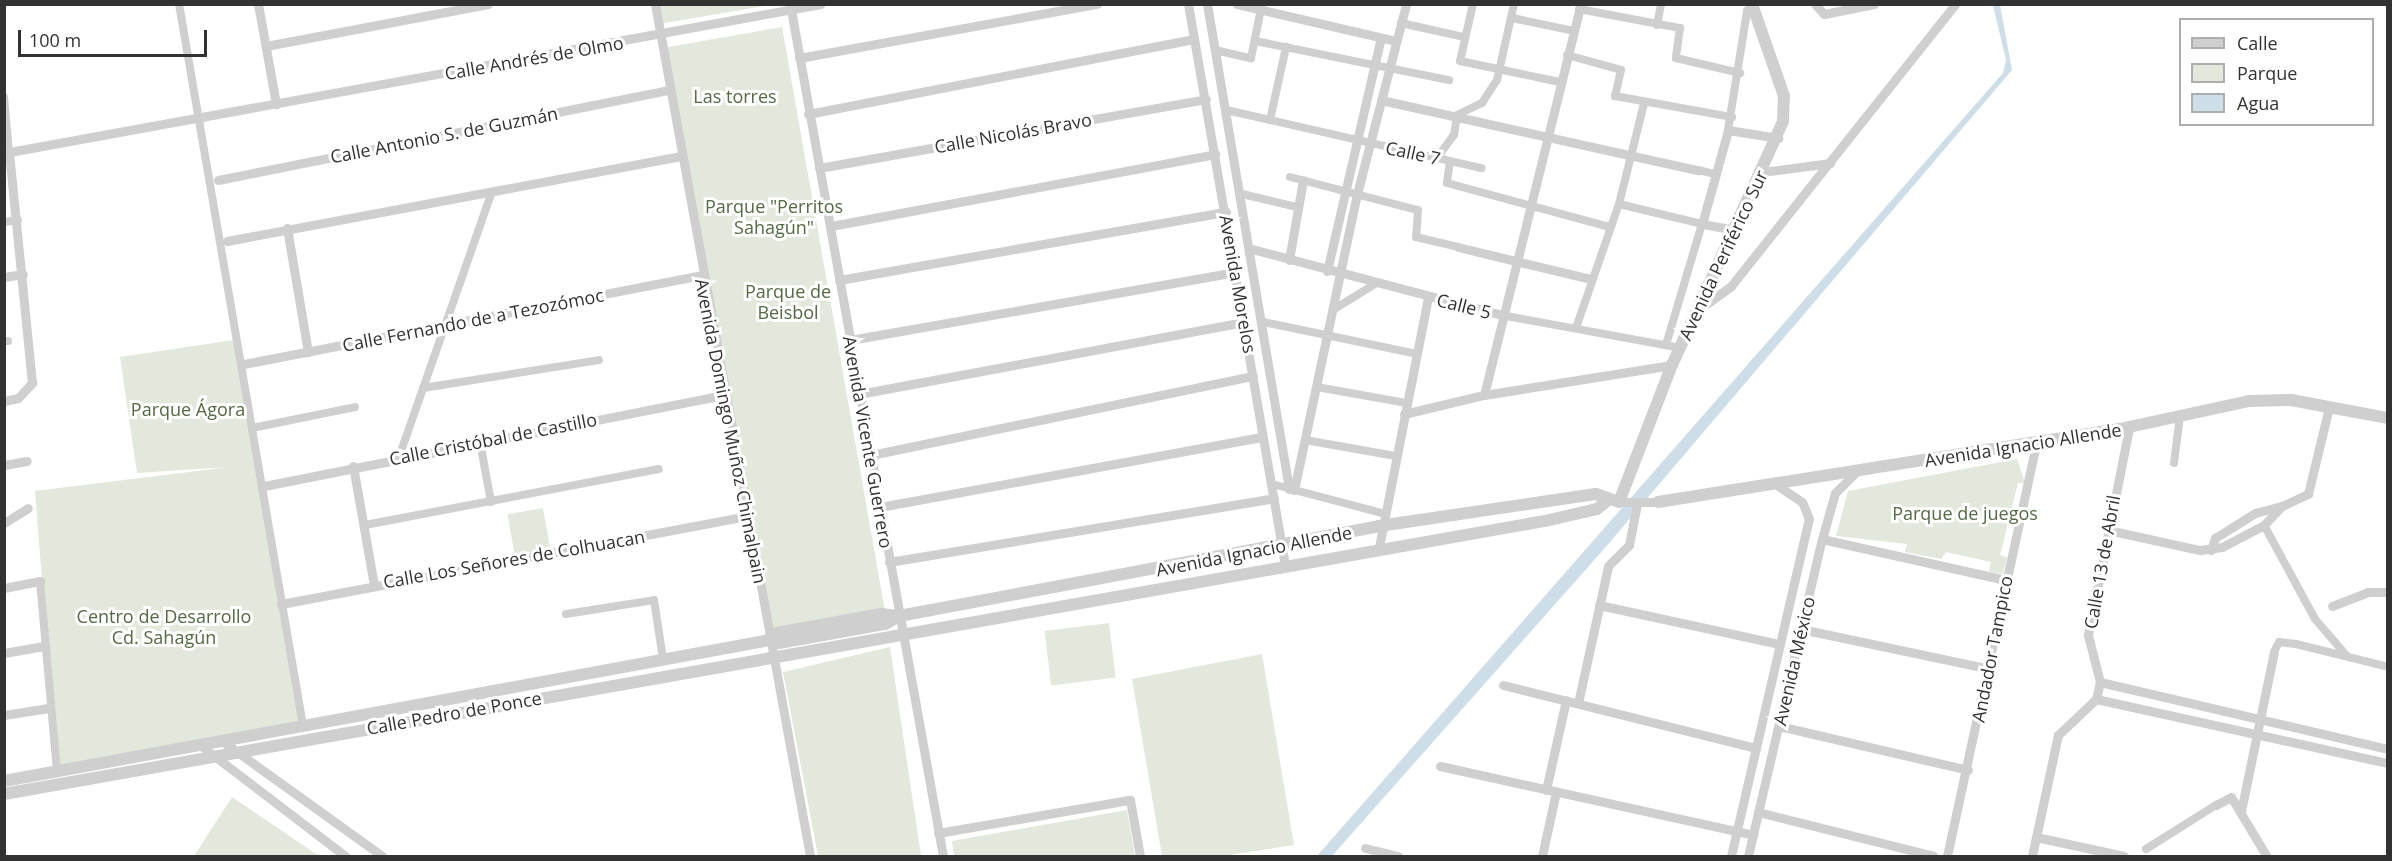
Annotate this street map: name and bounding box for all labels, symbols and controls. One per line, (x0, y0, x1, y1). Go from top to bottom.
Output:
scale bar (21, 18, 210, 56)
legend (2179, 18, 2374, 126)
text: 100 m (29, 28, 81, 52)
text: Calle (2237, 31, 2278, 55)
street label: Calle Andrés de Olmo (443, 32, 625, 84)
text: Parque (2237, 61, 2297, 85)
park label: Las torres (693, 85, 777, 107)
text: Agua (2237, 91, 2279, 115)
street label: Calle Antonio S. de Guzmán (328, 102, 560, 168)
street label: Calle Nicolás Bravo (933, 109, 1093, 157)
street label: Calle 7 (1384, 137, 1442, 169)
street label: Avenida Periférico Sur (1674, 167, 1772, 343)
park label: Parque "Perritos Sahagún" (705, 196, 843, 238)
street label: Avenida Morelos (1215, 213, 1261, 355)
street label: Avenida Domingo Muñoz Chimalpain (691, 277, 771, 585)
park label: Parque de Beisbol (745, 281, 831, 324)
street label: Calle Fernando de a Tezozómoc (341, 284, 605, 356)
street label: Calle 5 (1434, 289, 1494, 323)
street label: Avenida Vicente Guerrero (839, 334, 897, 550)
park label: Parque Ágora (131, 398, 245, 420)
street label: Calle Cristóbal de Castillo (387, 408, 599, 470)
street label: Avenida Ignacio Allende (1923, 419, 2123, 471)
street label: Calle 13 de Abril (2080, 494, 2124, 630)
park label: Parque de juegos (1892, 502, 2038, 524)
street label: Avenida Ignacio Allende (1154, 521, 1354, 581)
street label: Calle Los Señores de Colhuacan (381, 525, 647, 593)
street label: Andador Tampico (1967, 574, 2017, 724)
street label: Avenida México (1769, 595, 1819, 727)
park label: Centro de Desarrollo Cd. Sahagún (77, 606, 251, 648)
street label: Calle Pedro de Ponce (365, 687, 543, 739)

